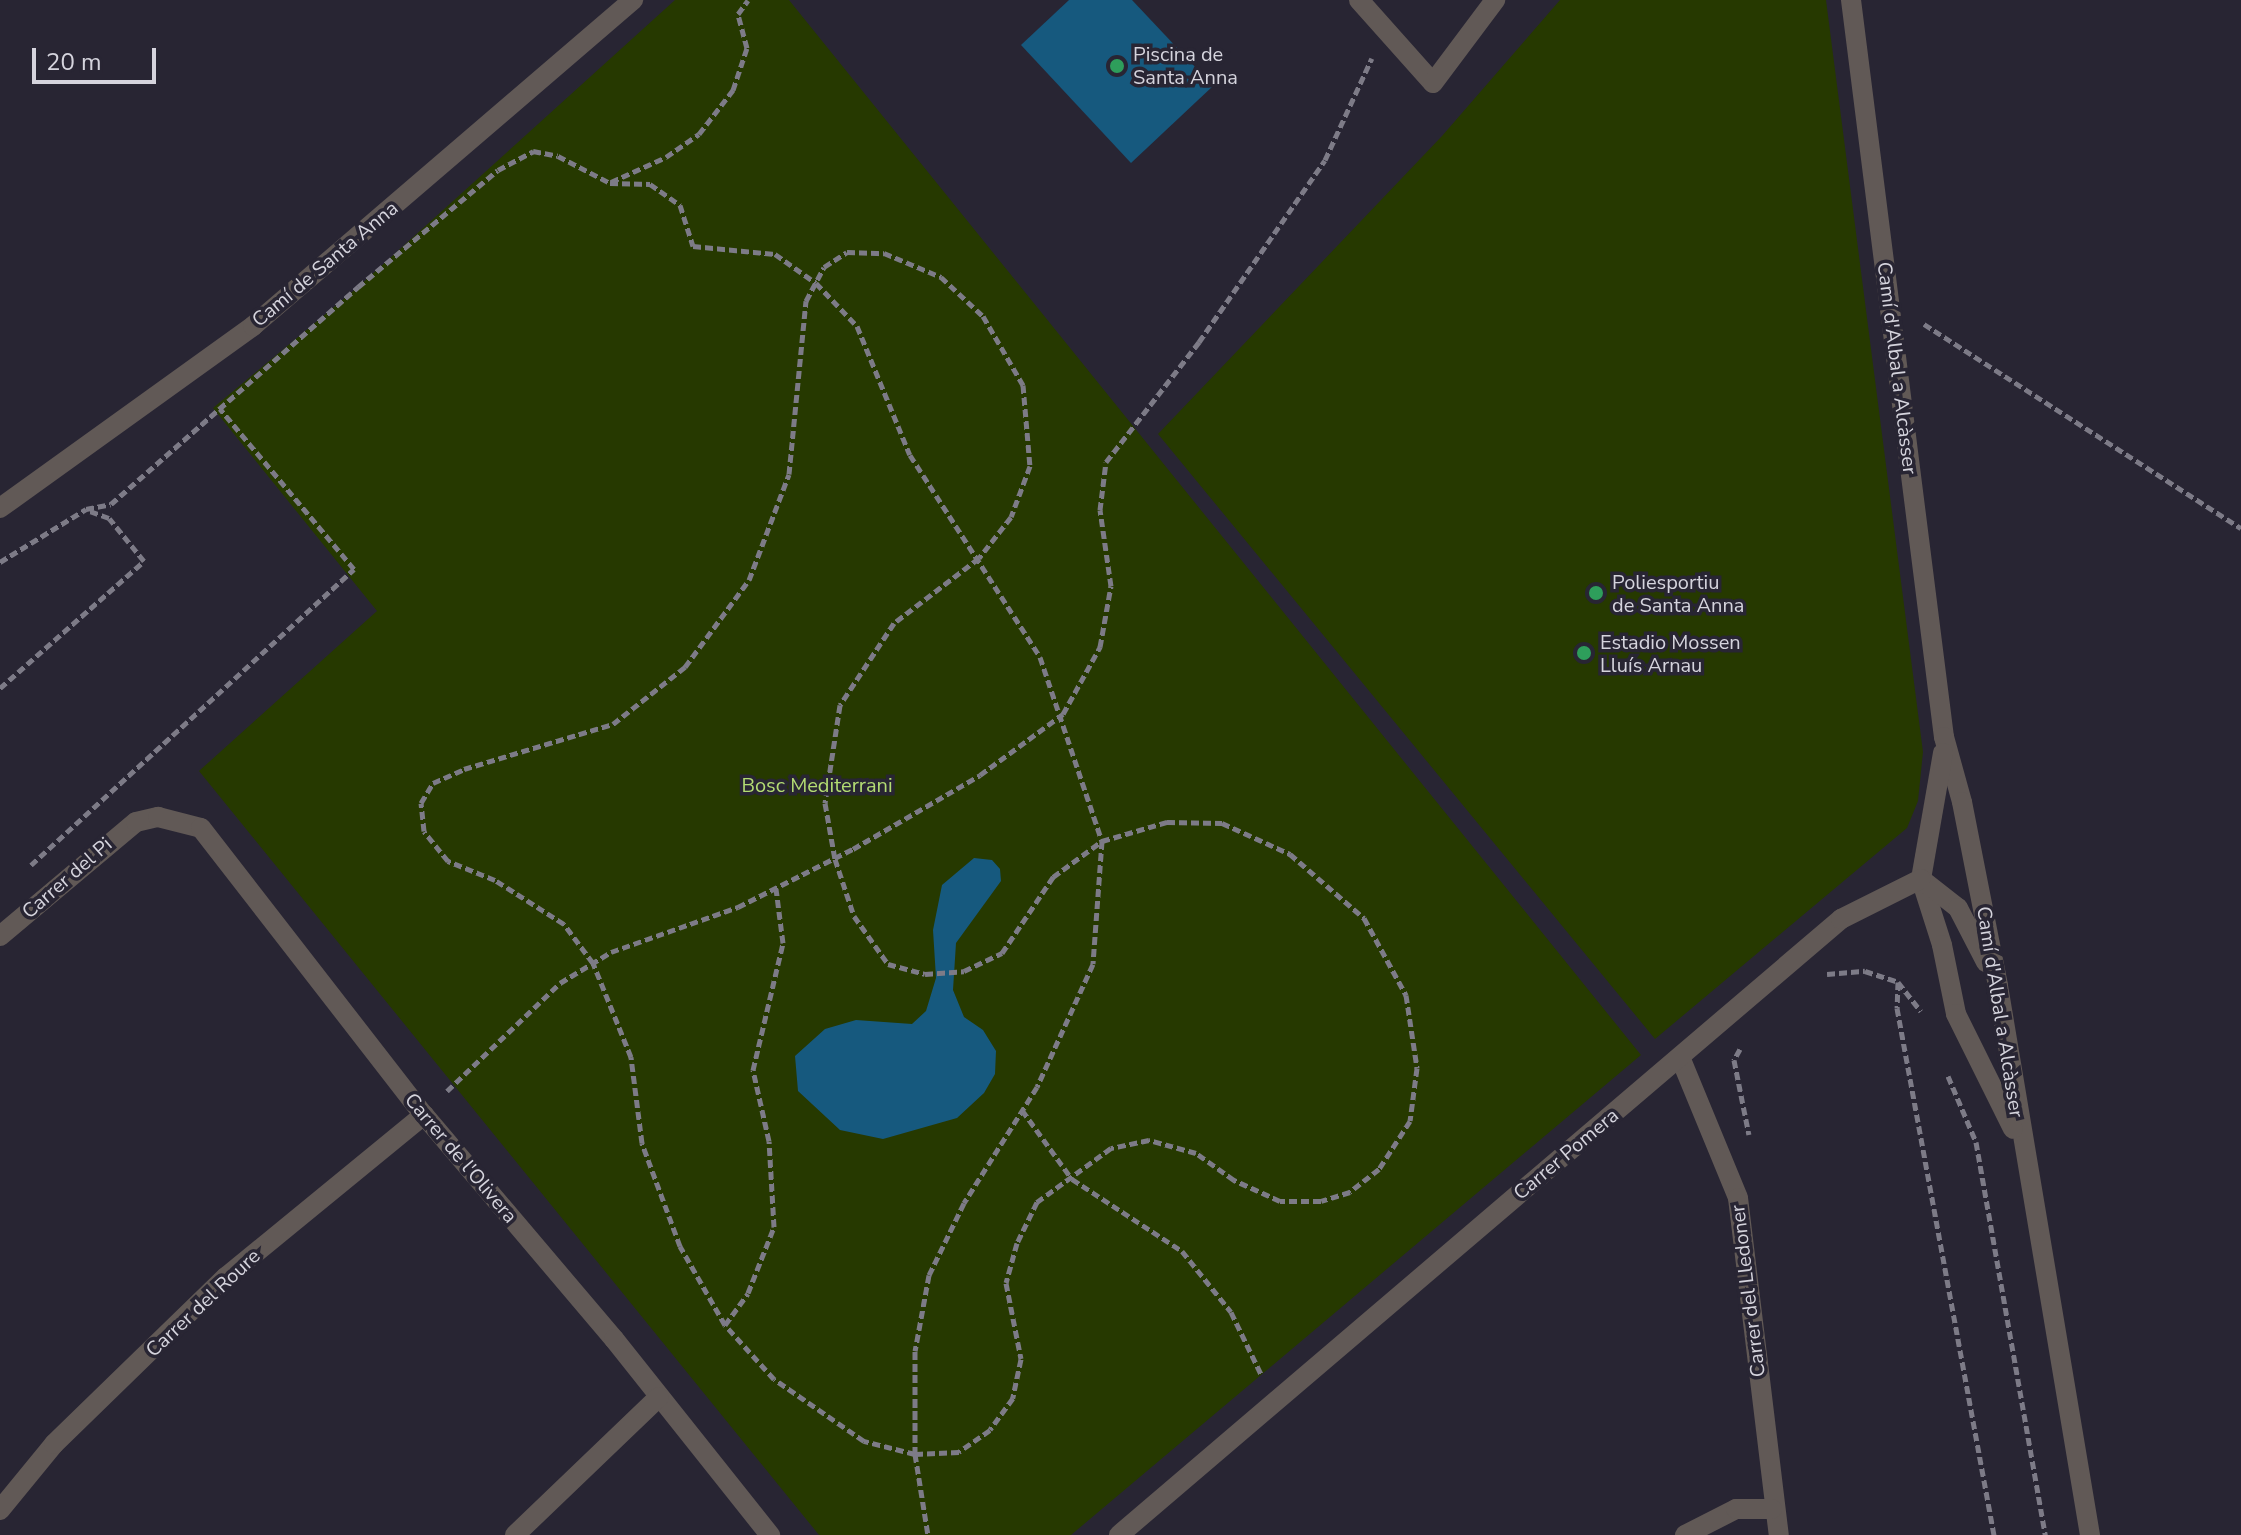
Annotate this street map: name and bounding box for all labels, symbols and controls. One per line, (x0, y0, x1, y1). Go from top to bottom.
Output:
scale bar (36, 32, 160, 82)
place label: Piscina de Santa Anna (1133, 42, 1238, 89)
text: 20 m (46, 46, 102, 78)
marker: Piscina de Santa Anna (1108, 57, 1126, 75)
street label: Camí de Santa Anna (247, 196, 403, 332)
street label: Camí d'Albal a Alcàsser (1872, 261, 1922, 475)
place label: Poliesportiu de Santa Anna (1612, 570, 1744, 617)
marker: Poliesportiu de Santa Anna (1587, 584, 1605, 602)
place label: Estadio Mossen Lluís Arnau (1600, 630, 1741, 677)
marker: Estadio Mossen Lluís Arnau (1575, 644, 1593, 662)
park label: Bosc Mediterrani (741, 773, 893, 797)
street label: Carrer del Pi (17, 832, 117, 924)
street label: Camí d'Albal a Alcàsser (1971, 905, 2029, 1119)
street label: Carrer de l'Olivera (400, 1088, 522, 1228)
street label: Carrer Pomera (1509, 1103, 1623, 1205)
street label: Carrer del Lledoner (1726, 1203, 1770, 1379)
street label: Carrer del Roure (141, 1244, 265, 1362)

